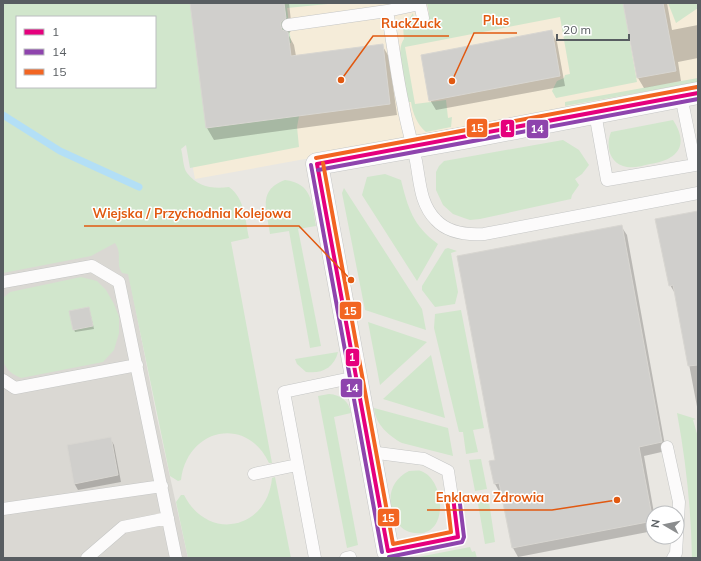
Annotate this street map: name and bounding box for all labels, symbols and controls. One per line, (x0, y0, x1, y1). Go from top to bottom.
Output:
callout: Plus (474, 8, 517, 33)
callout: RuckZuck (373, 11, 449, 36)
text: Plus (483, 12, 509, 28)
text: RuckZuck (381, 15, 442, 31)
legend (16, 16, 156, 88)
scale bar (557, 16, 629, 42)
text: 20 m (563, 22, 591, 37)
text: 1 (52, 24, 59, 39)
text: 14 (52, 44, 66, 59)
text: 15 (52, 64, 66, 79)
line badge: 15 (466, 118, 488, 138)
line badge: 1 (500, 119, 515, 138)
line badge: 14 (526, 119, 549, 139)
text: 15 (470, 121, 484, 135)
text: 1 (505, 121, 512, 135)
text: 14 (530, 122, 544, 136)
callout: Wiejska / Przychodnia Kolejowa (84, 201, 299, 226)
text: Wiejska / Przychodnia Kolejowa (93, 205, 291, 222)
line badge: 15 (339, 301, 362, 320)
text: 15 (343, 304, 357, 318)
line badge: 1 (345, 348, 360, 367)
text: 1 (349, 350, 356, 364)
line badge: 14 (340, 378, 363, 398)
text: 14 (345, 381, 359, 395)
callout: Enklawa Zdrowia (427, 485, 552, 510)
text: Enklawa Zdrowia (436, 489, 544, 505)
north arrow (645, 505, 685, 545)
line badge: 15 (377, 508, 400, 527)
text: 15 (381, 511, 395, 525)
text: N (648, 518, 663, 529)

